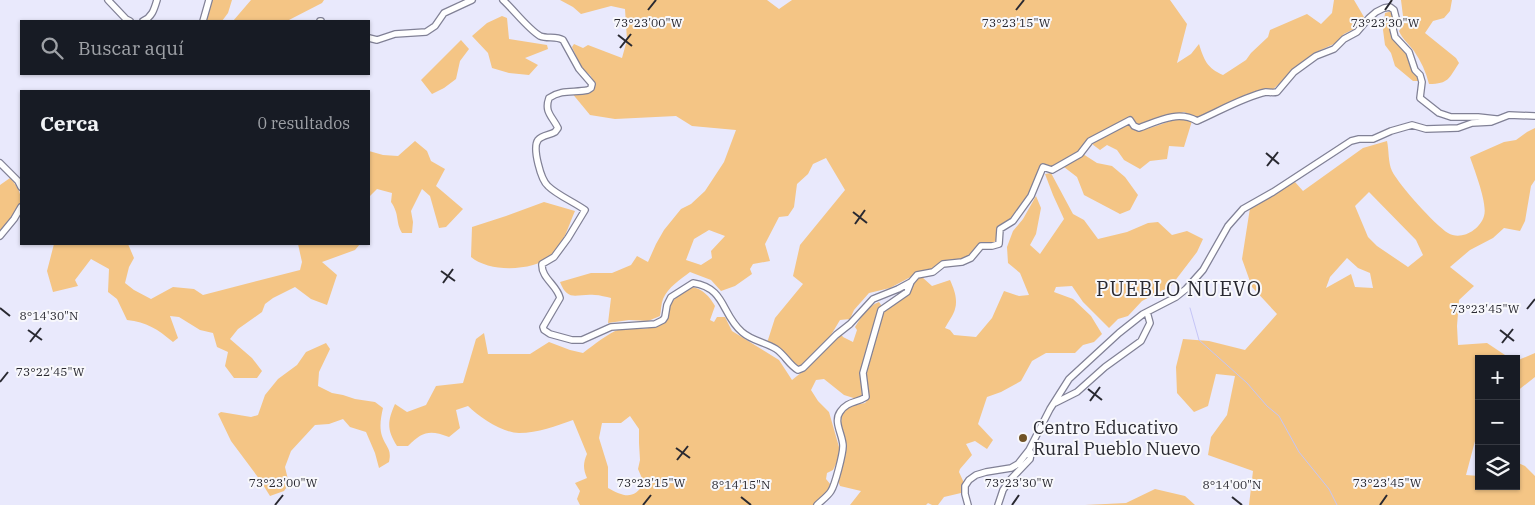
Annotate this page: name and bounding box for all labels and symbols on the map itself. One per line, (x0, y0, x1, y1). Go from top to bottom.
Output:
text: 73°23'00"W (614, 15, 683, 30)
text: 73°23'15"W (982, 15, 1051, 30)
text: 73°23'30"W (1351, 15, 1420, 30)
district label: PUEBLO NUEVO (1096, 275, 1262, 302)
text: 73°23'45"W (1451, 301, 1520, 316)
text: 8°14'30"N (20, 308, 78, 323)
text: 73°22'45"W (16, 364, 85, 379)
place label: Centro Educativo Rural Pueblo Nuevo (1033, 416, 1200, 460)
marker: Centro Educativo Rural Pueblo Nuevo (1017, 432, 1029, 444)
text: 73°23'00"W (249, 475, 318, 490)
text: 73°23'15"W (617, 475, 686, 490)
text: 73°23'30"W (985, 475, 1054, 490)
text: 73°23'45"W (1353, 475, 1422, 490)
text: 8°14'15"N (712, 477, 770, 492)
text: 8°14'00"N (1203, 477, 1261, 492)

